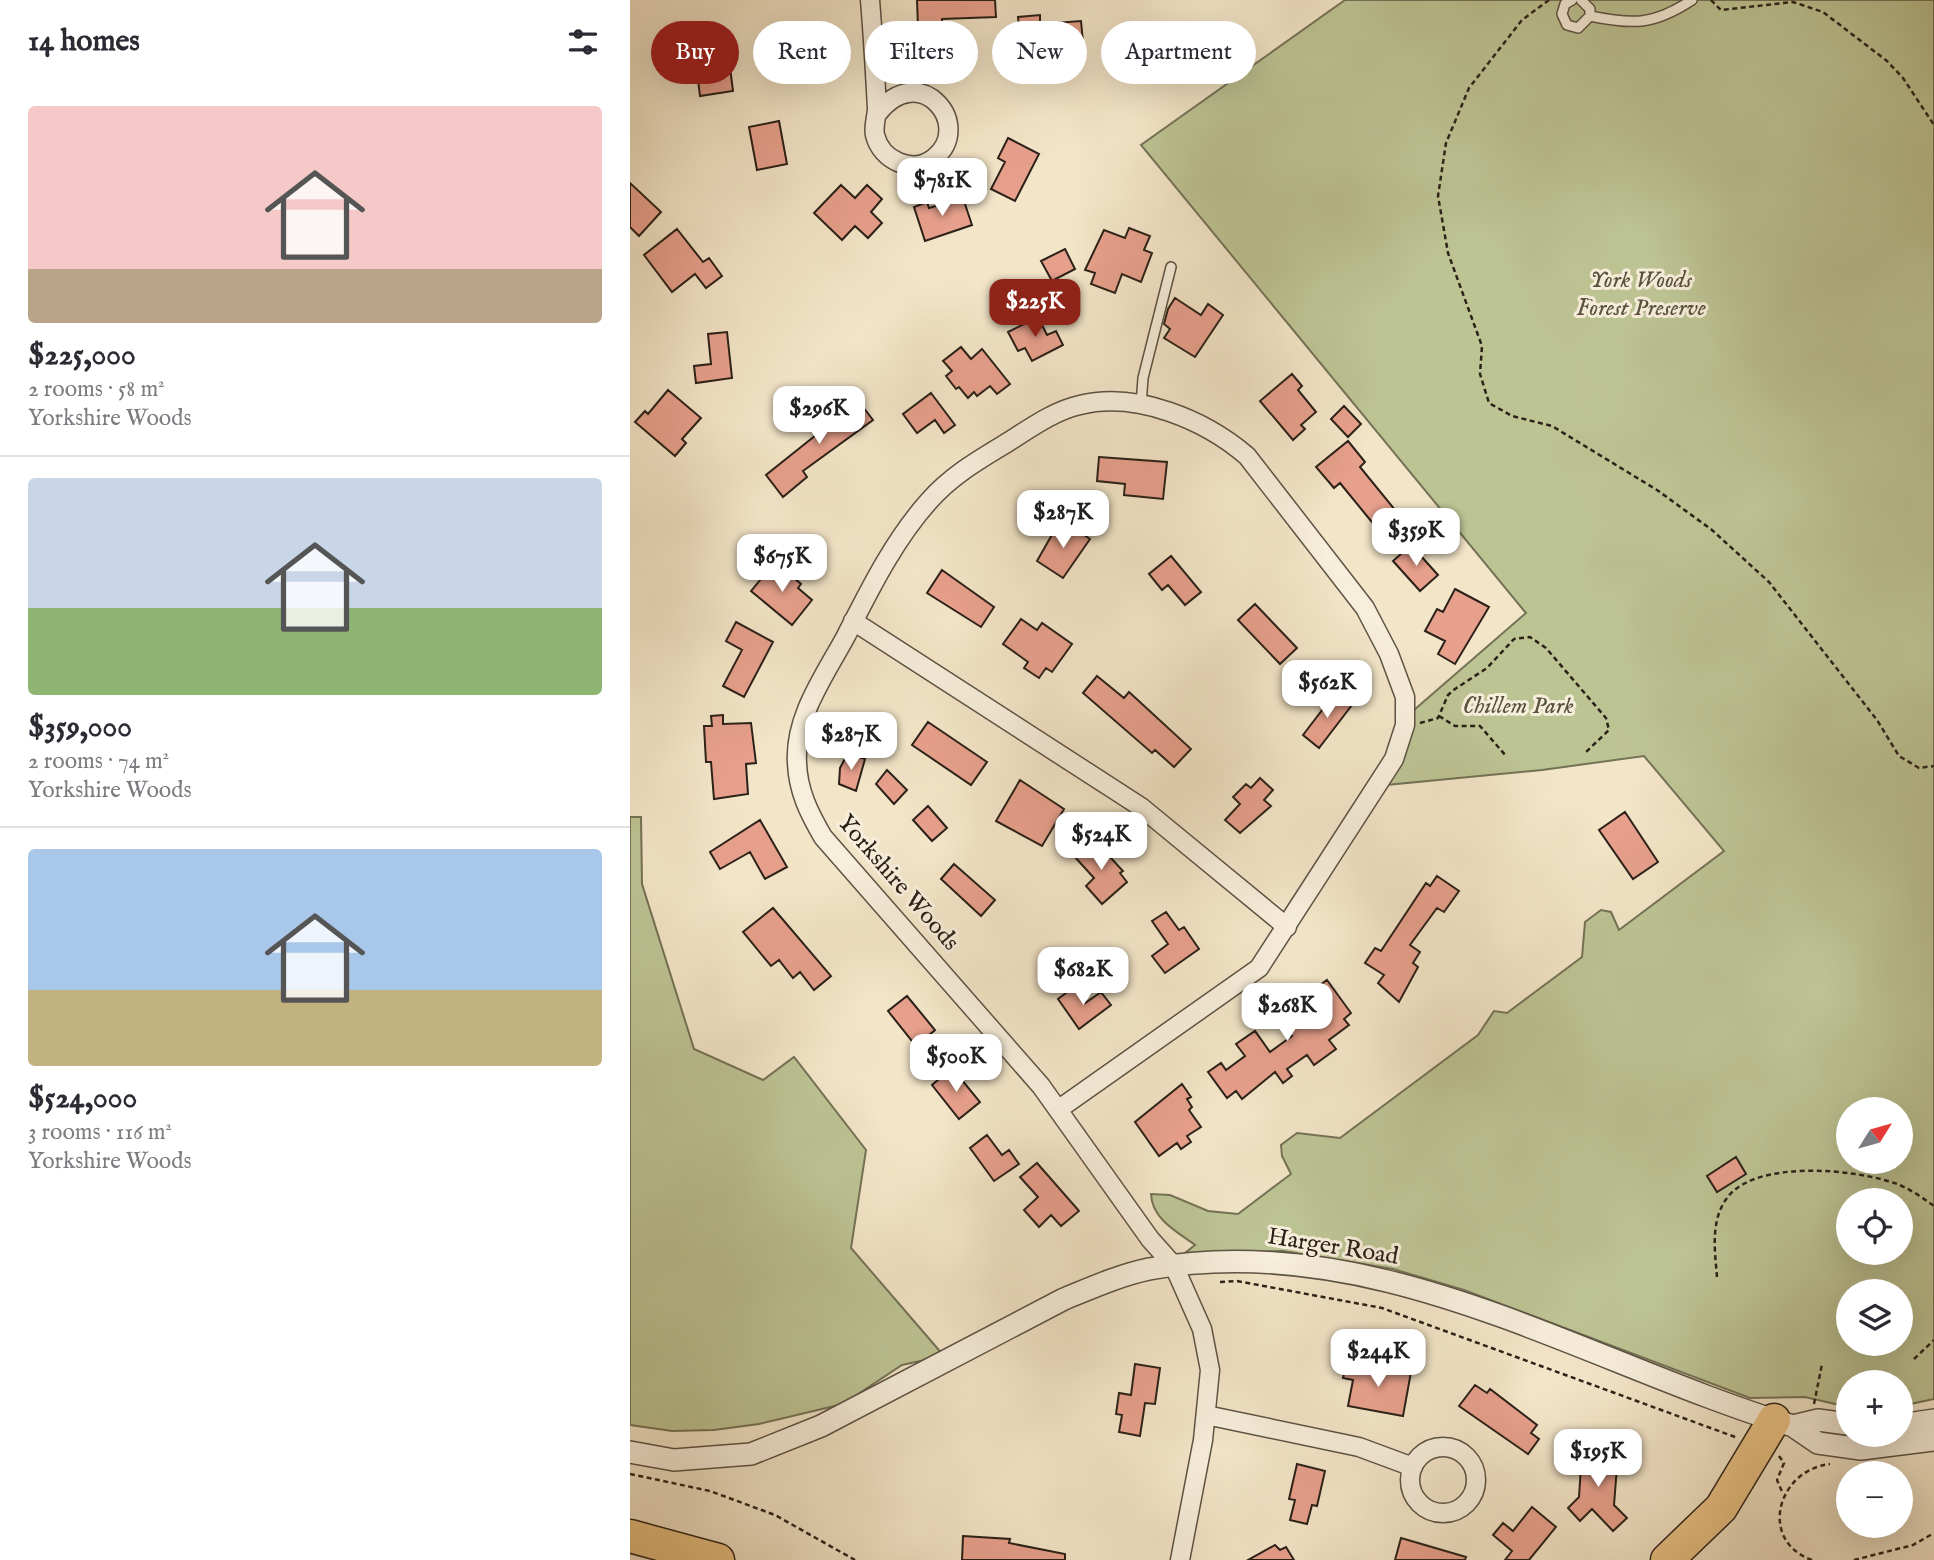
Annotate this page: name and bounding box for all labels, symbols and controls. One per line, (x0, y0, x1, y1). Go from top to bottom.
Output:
chip: Buy (651, 21, 739, 84)
chip: Rent (753, 21, 851, 84)
chip: Filters (865, 21, 978, 84)
chip: New (992, 21, 1087, 84)
chip: Apartment (1101, 21, 1256, 84)
text: 14 homes (28, 23, 140, 61)
icon: filters (564, 23, 602, 61)
icon: home (252, 152, 378, 278)
pin: $781K (893, 158, 991, 218)
text: $781K (913, 166, 971, 195)
park label: York Woods Forest Preserve (1576, 265, 1706, 324)
pin: $225K (986, 280, 1084, 339)
text: $225K (1005, 287, 1065, 316)
text: $225,000 (28, 337, 136, 375)
text: 2 rooms · 58 m² (28, 375, 165, 404)
pin: $296K (770, 386, 868, 446)
text: $296K (789, 394, 849, 423)
text: Yorkshire Woods (28, 404, 192, 433)
pin: $287K (1014, 490, 1112, 550)
text: $287K (1033, 498, 1093, 527)
pin: $359K (1367, 508, 1465, 568)
text: $359K (1388, 516, 1444, 545)
icon: home (252, 524, 378, 650)
pin: $675K (733, 534, 831, 594)
text: $675K (753, 542, 811, 571)
pin: $562K (1278, 660, 1376, 720)
text: $562K (1298, 668, 1356, 697)
park label: Chillem Park (1462, 691, 1574, 722)
text: $359,000 (28, 709, 132, 747)
pin: $287K (802, 712, 900, 772)
text: $287K (821, 720, 881, 749)
text: 2 rooms · 74 m² (28, 747, 169, 776)
text: Yorkshire Woods (28, 776, 192, 805)
street label: Yorkshire Woods (830, 808, 966, 958)
pin: $524K (1052, 812, 1150, 872)
text: $524K (1071, 820, 1131, 849)
icon: home (252, 895, 378, 1021)
pin: $682K (1034, 948, 1132, 1007)
text: $682K (1054, 955, 1112, 984)
pin: $268K (1238, 984, 1336, 1043)
text: $268K (1258, 991, 1316, 1020)
pin: $500K (907, 1034, 1005, 1094)
text: $500K (926, 1042, 986, 1071)
text: $524,000 (28, 1080, 137, 1118)
north arrow (1836, 1097, 1913, 1174)
map controls (1836, 1097, 1913, 1538)
text: 3 rooms · 116 m² (28, 1118, 172, 1147)
text: Yorkshire Woods (28, 1147, 192, 1176)
button: locate (1836, 1188, 1913, 1265)
street label: Harger Road (1265, 1221, 1401, 1273)
button: layers (1836, 1279, 1913, 1356)
pin: $244K (1329, 1330, 1427, 1389)
text: $244K (1347, 1337, 1409, 1366)
button: + (1836, 1370, 1913, 1447)
pin: $195K (1549, 1430, 1647, 1489)
text: $195K (1570, 1437, 1626, 1466)
button: − (1836, 1461, 1913, 1538)

